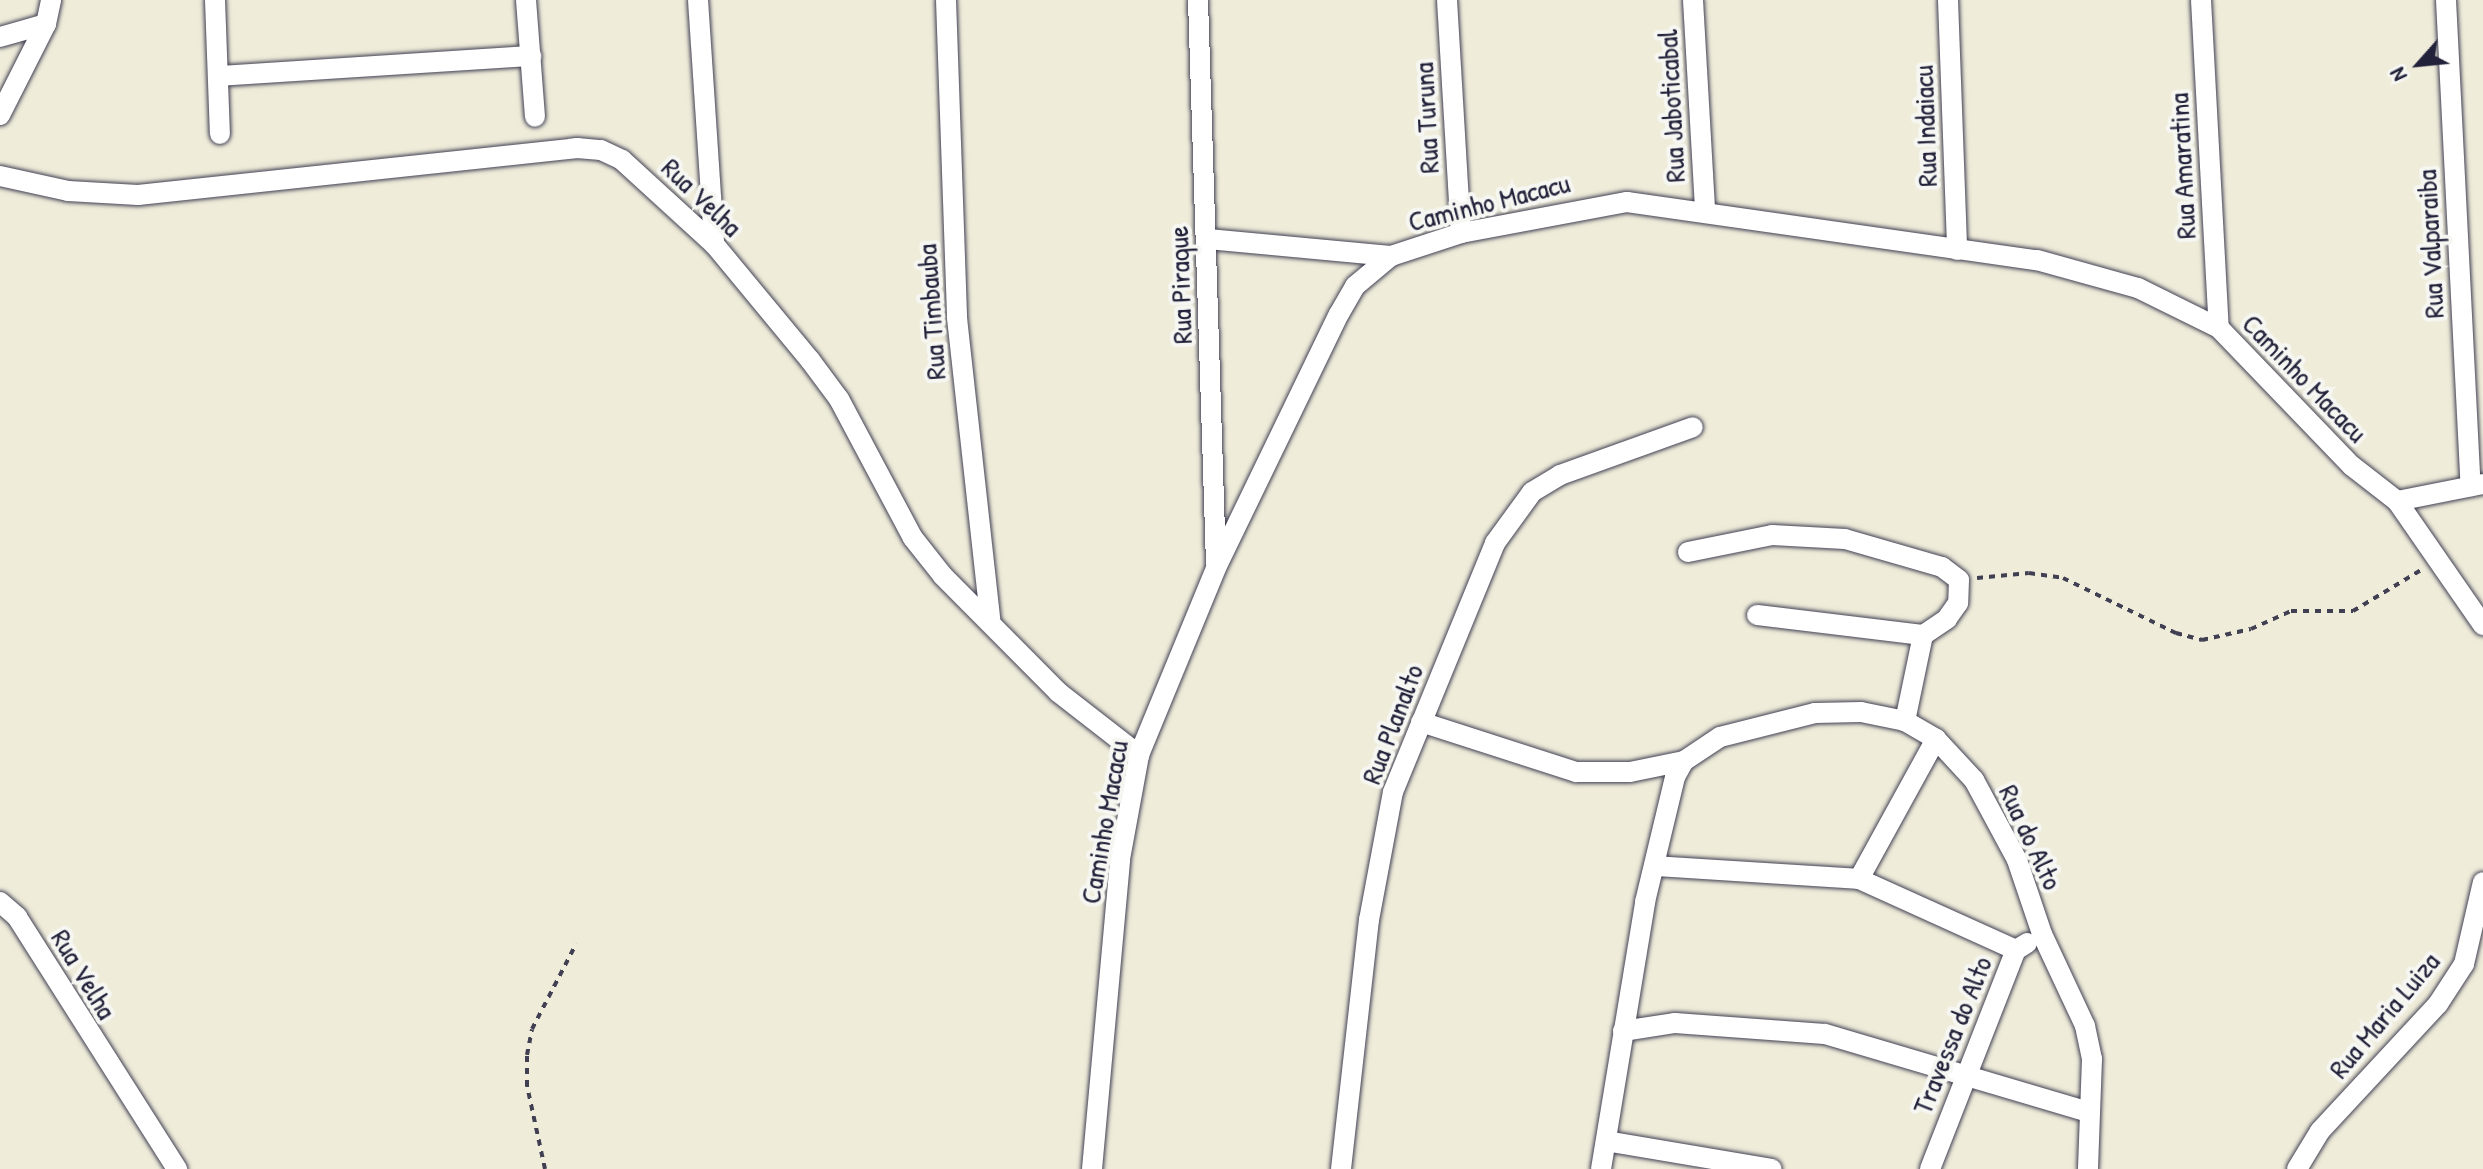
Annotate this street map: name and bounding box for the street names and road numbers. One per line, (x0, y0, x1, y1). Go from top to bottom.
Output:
street label: Rua Jaboticabal (1650, 29, 1692, 183)
street label: Rua Turuna (1406, 62, 1446, 174)
street label: Rua Indaiacu (1906, 65, 1944, 187)
street label: Rua Amaratina (2161, 92, 2203, 240)
street label: Rua Velha (655, 151, 749, 243)
street label: Caminho Macacu (1405, 166, 1573, 238)
street label: Rua Valparaiba (2409, 169, 2451, 319)
street label: Rua Piraque (1161, 225, 1199, 345)
street label: Rua Timbauba (909, 243, 953, 381)
street label: Caminho Macacu (2235, 307, 2375, 449)
street label: Rua Planalto (1354, 660, 1430, 788)
street label: Caminho Macacu (1073, 738, 1135, 906)
street label: Rua do Alto (1992, 779, 2070, 895)
street label: Rua Velha (44, 923, 124, 1025)
street label: Rua Maria Luiza (2322, 945, 2446, 1085)
street label: Travessa do Alto (1905, 951, 1999, 1119)

